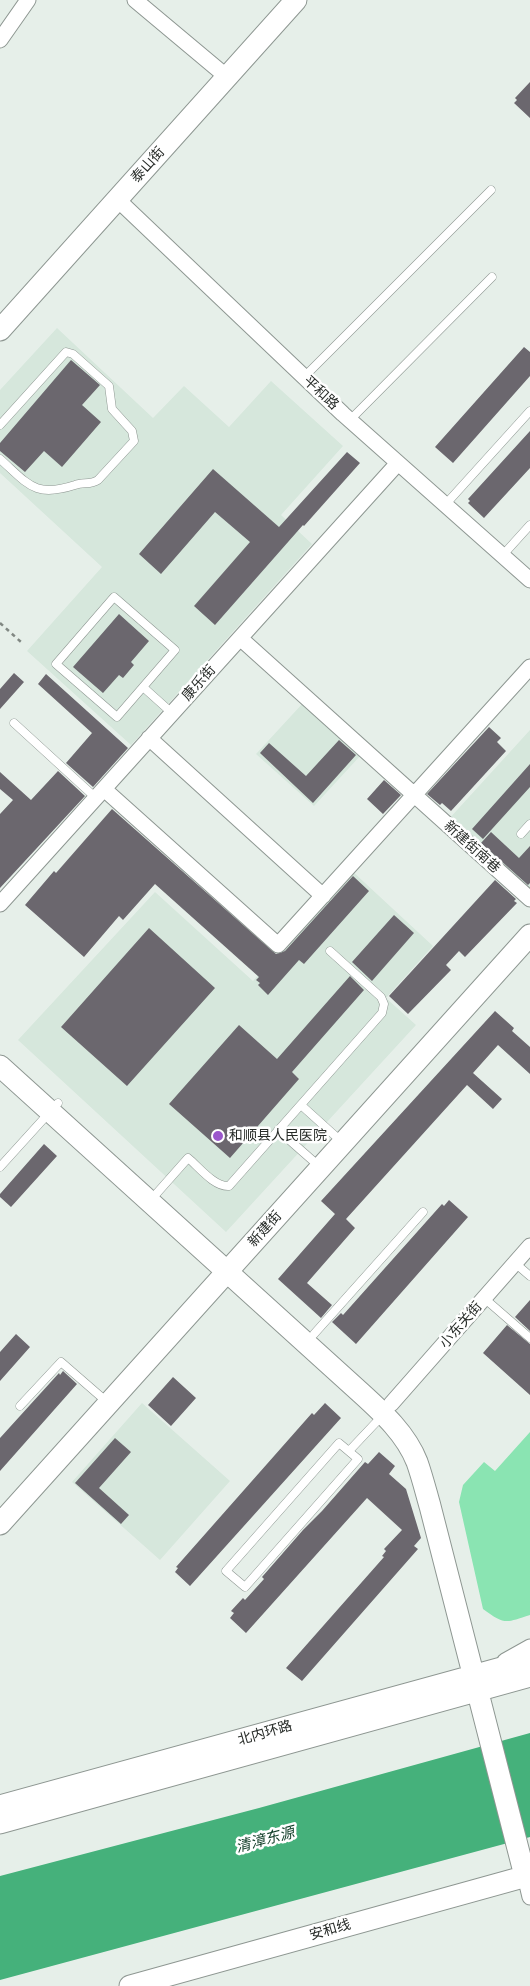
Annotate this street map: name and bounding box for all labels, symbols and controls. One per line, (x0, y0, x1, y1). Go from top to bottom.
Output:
street label: 泰山街 (128, 144, 168, 186)
street label: 平和路 (300, 373, 342, 413)
street label: 康乐街 (179, 662, 219, 704)
street label: 新建街南巷 (440, 817, 504, 877)
place label: 和顺县人民医院 (229, 1128, 327, 1144)
marker: 和顺县人民医院 (211, 1129, 225, 1143)
street label: 新建街 (245, 1208, 285, 1250)
street label: 小东关街 (436, 1298, 486, 1352)
street label: 北内环路 (236, 1717, 294, 1749)
water label: 清漳东源 (234, 1824, 296, 1856)
street label: 安和线 (307, 1916, 353, 1944)

